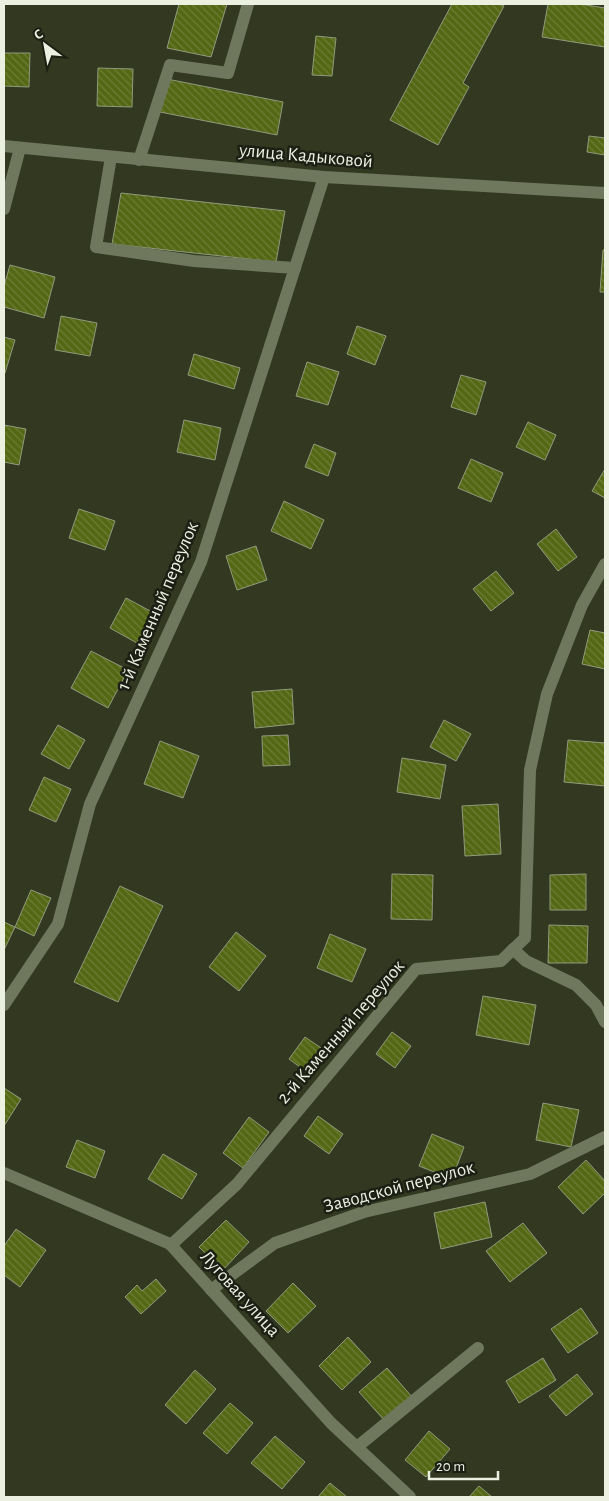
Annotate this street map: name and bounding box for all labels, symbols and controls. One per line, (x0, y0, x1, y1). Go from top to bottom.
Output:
north arrow (20, 20, 70, 70)
text: С (32, 27, 46, 43)
street label: улица Кадыковой (237, 141, 374, 171)
street label: 1-й Каменный переулок (114, 519, 202, 693)
street label: 2-й Каменный переулок (274, 956, 409, 1107)
street label: Заводской переулок (322, 1158, 477, 1216)
street label: Луговая улица (197, 1247, 284, 1341)
scale bar (429, 1448, 498, 1480)
text: 20 m (436, 1459, 465, 1474)

